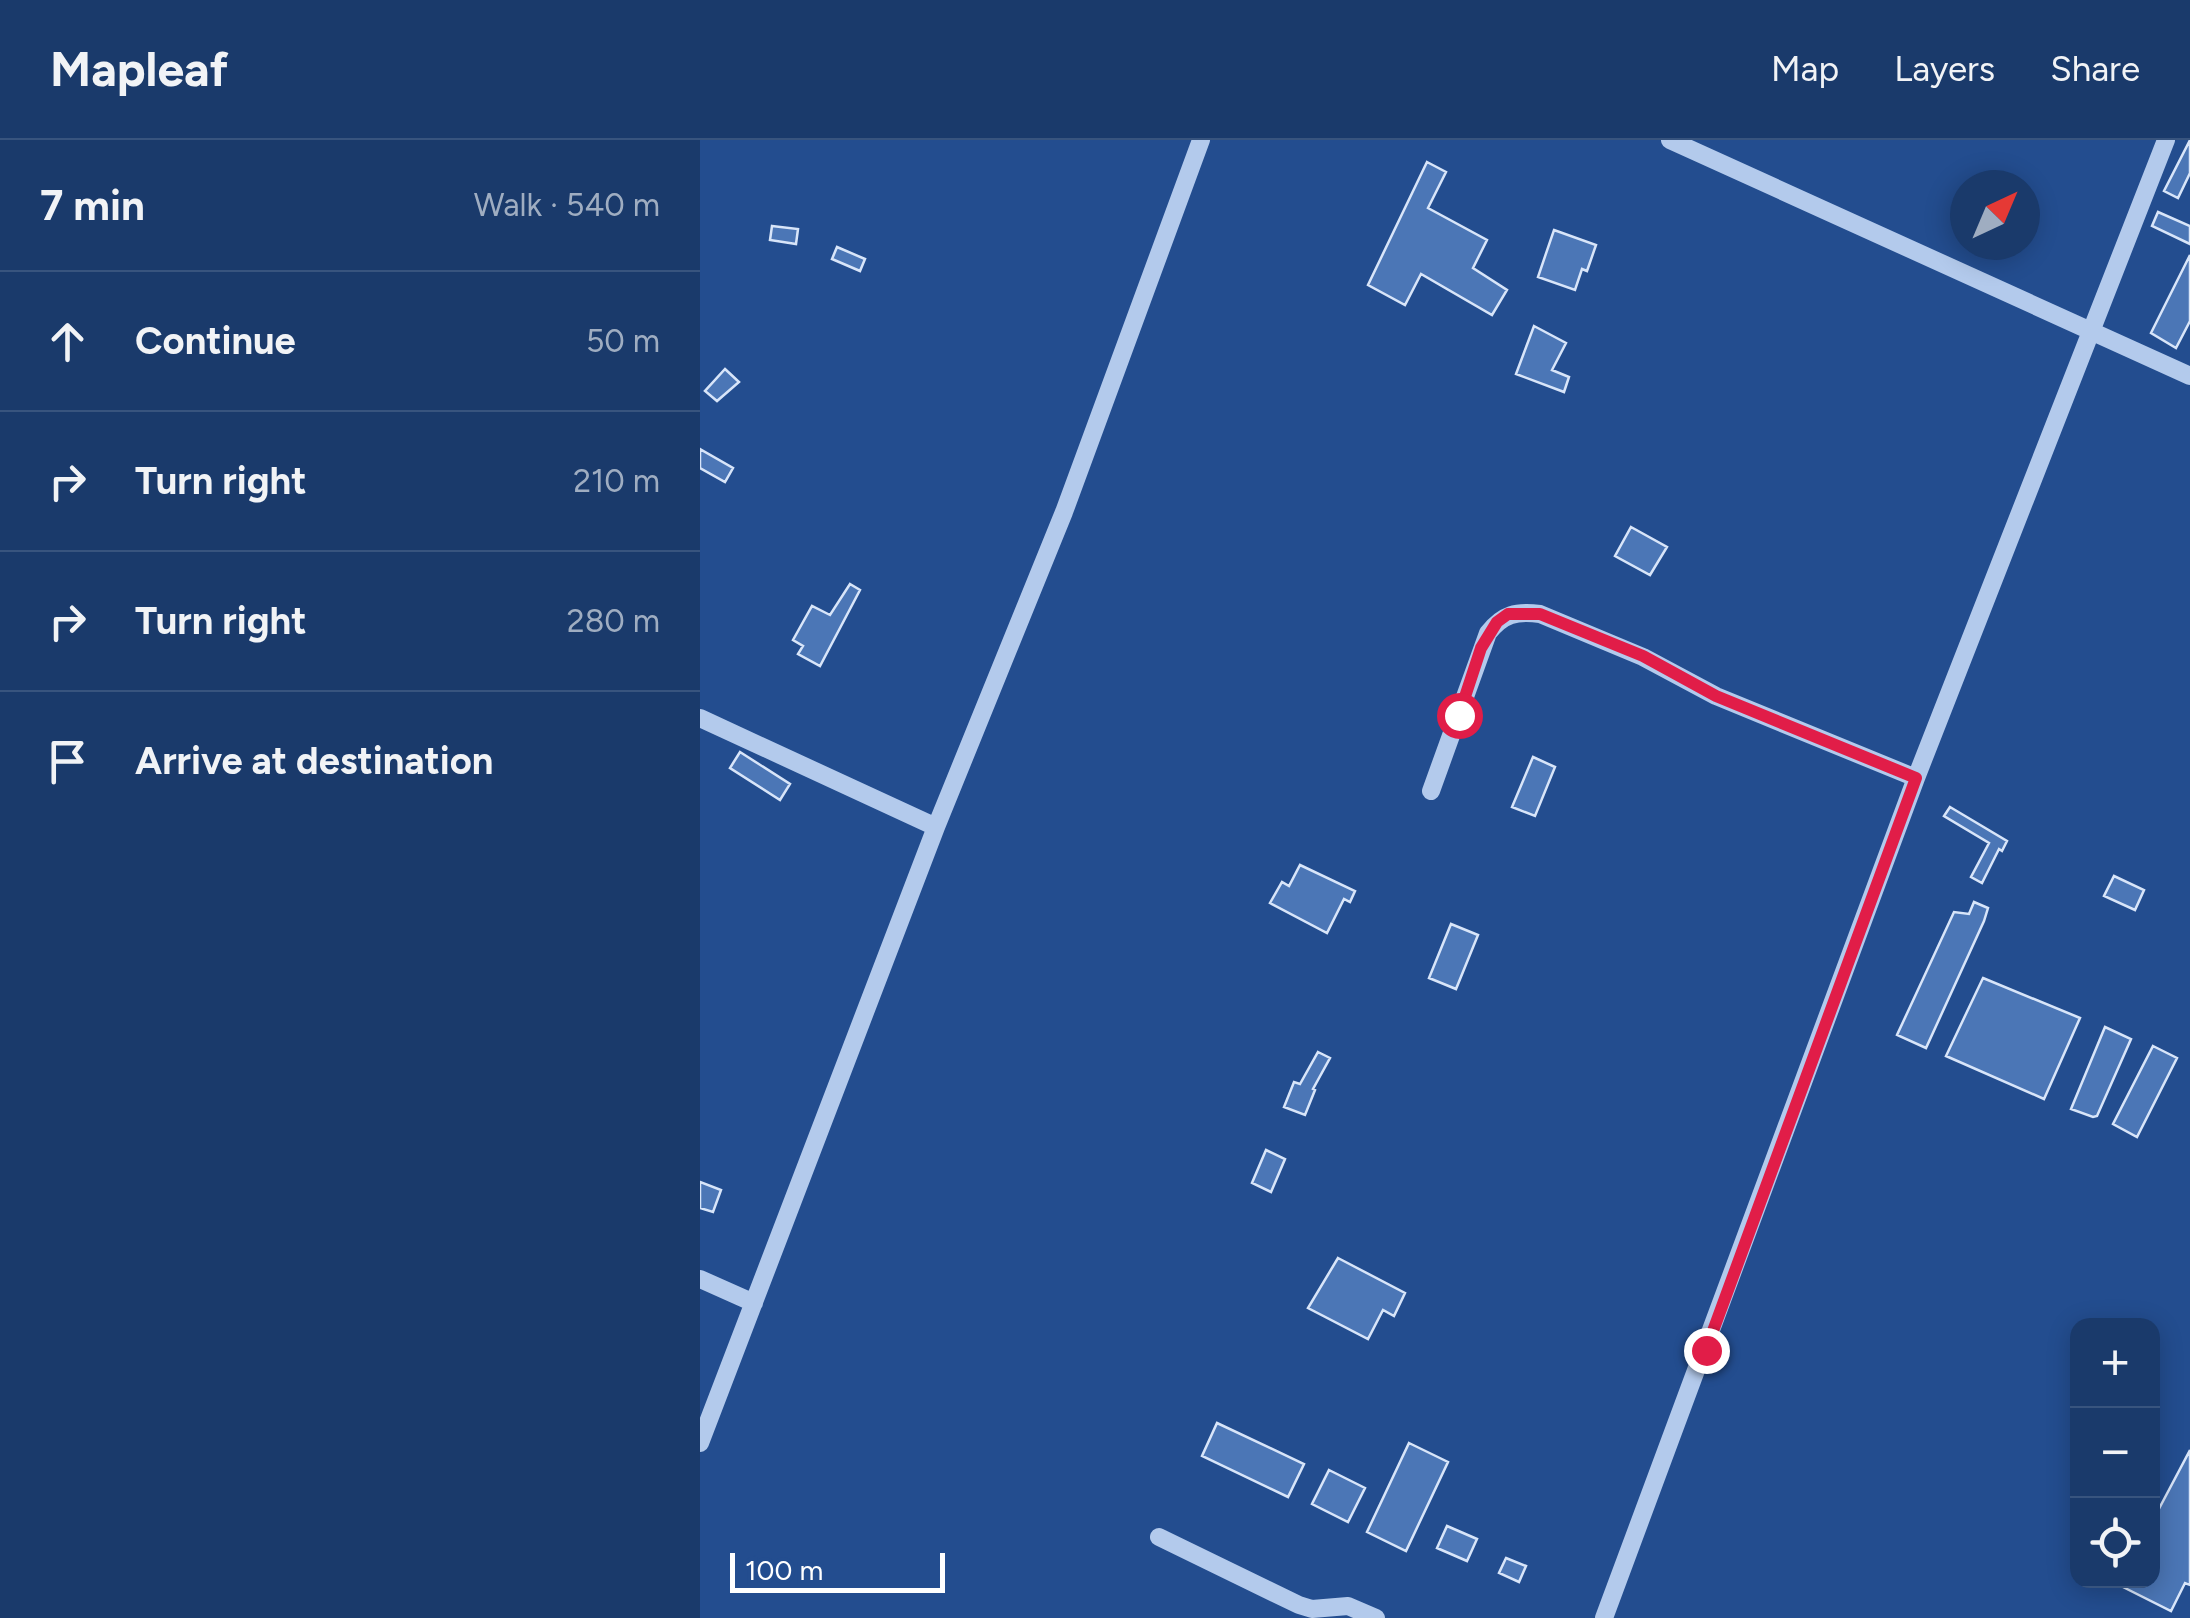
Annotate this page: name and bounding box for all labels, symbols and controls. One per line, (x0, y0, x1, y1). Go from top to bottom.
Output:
text: Mapleaf (50, 40, 228, 98)
text: Map (1771, 48, 1839, 90)
text: Layers (1894, 48, 1995, 90)
text: Share (2050, 48, 2140, 90)
north arrow (1950, 170, 2040, 260)
text: 7 min (40, 180, 145, 231)
text: Walk · 540 m (474, 186, 660, 224)
icon: ahead (40, 314, 95, 369)
text: Continue (135, 318, 296, 364)
text: 50 m (586, 322, 660, 360)
icon: right (40, 454, 95, 509)
text: Turn right (135, 458, 307, 504)
text: 210 m (573, 462, 660, 500)
icon: right (40, 594, 95, 649)
text: Turn right (135, 598, 307, 644)
text: 280 m (567, 602, 660, 640)
route start (1437, 693, 1483, 739)
icon: arrive (40, 734, 95, 789)
text: Arrive at destination (135, 738, 493, 784)
map controls (2070, 1318, 2160, 1588)
button: + (2070, 1318, 2160, 1408)
route end (1684, 1328, 1730, 1374)
button: − (2070, 1408, 2160, 1498)
button: locate (2070, 1498, 2160, 1588)
scale bar (730, 1548, 945, 1592)
text: 100 m (745, 1553, 823, 1587)

